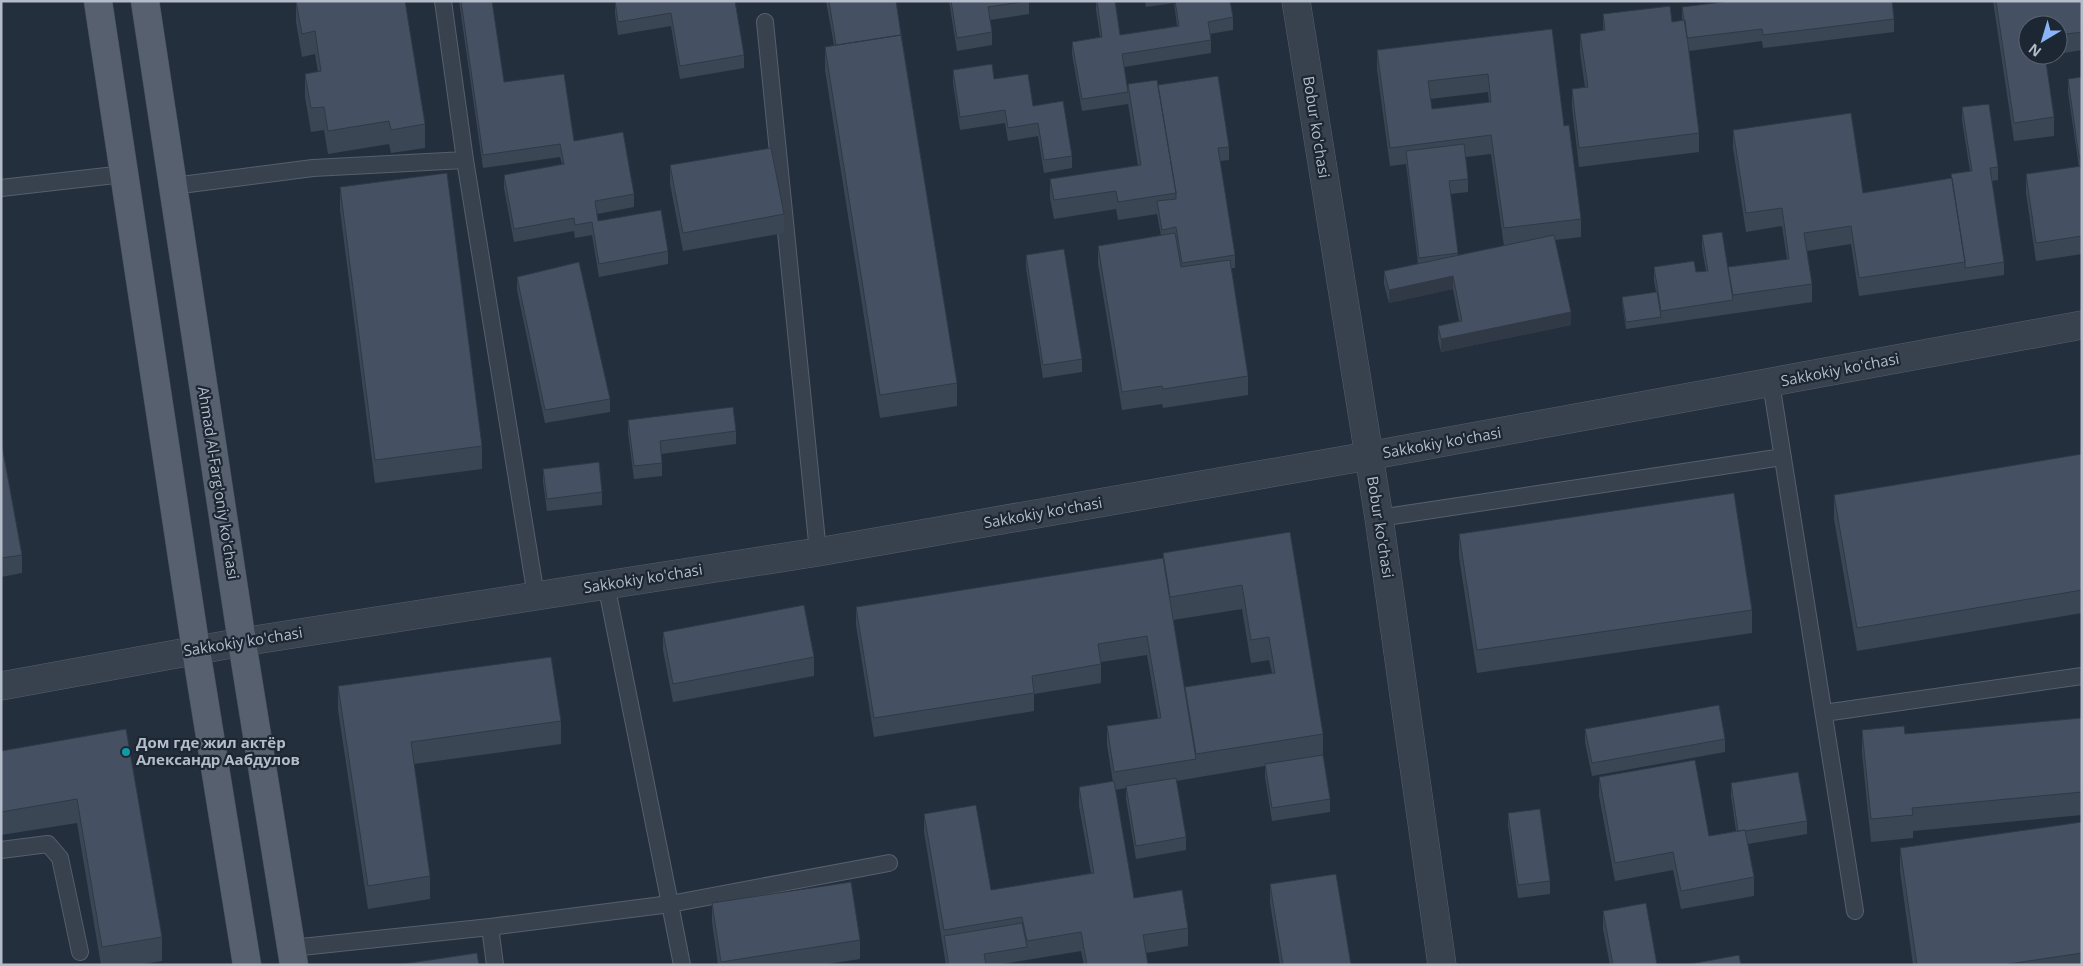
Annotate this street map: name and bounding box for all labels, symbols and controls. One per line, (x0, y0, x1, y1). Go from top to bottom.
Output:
north arrow (2018, 15, 2068, 65)
text: N (2024, 40, 2045, 62)
street label: Bobur ko'chasi (1299, 74, 1335, 179)
street label: Sakkokiy ko'chasi (1779, 348, 1901, 390)
street label: Ahmad Al-Farg'oniy ko'chasi (194, 385, 244, 581)
street label: Sakkokiy ko'chasi (1381, 422, 1503, 462)
street label: Bobur ko'chasi (1363, 474, 1399, 579)
street label: Sakkokiy ko'chasi (982, 492, 1104, 532)
street label: Sakkokiy ko'chasi (582, 559, 704, 597)
street label: Sakkokiy ko'chasi (182, 622, 304, 660)
place label: Дом где жил актёр Александр Аабдулов (136, 732, 300, 769)
marker: Дом где жил актёр Александр Аабдулов (120, 746, 132, 758)

